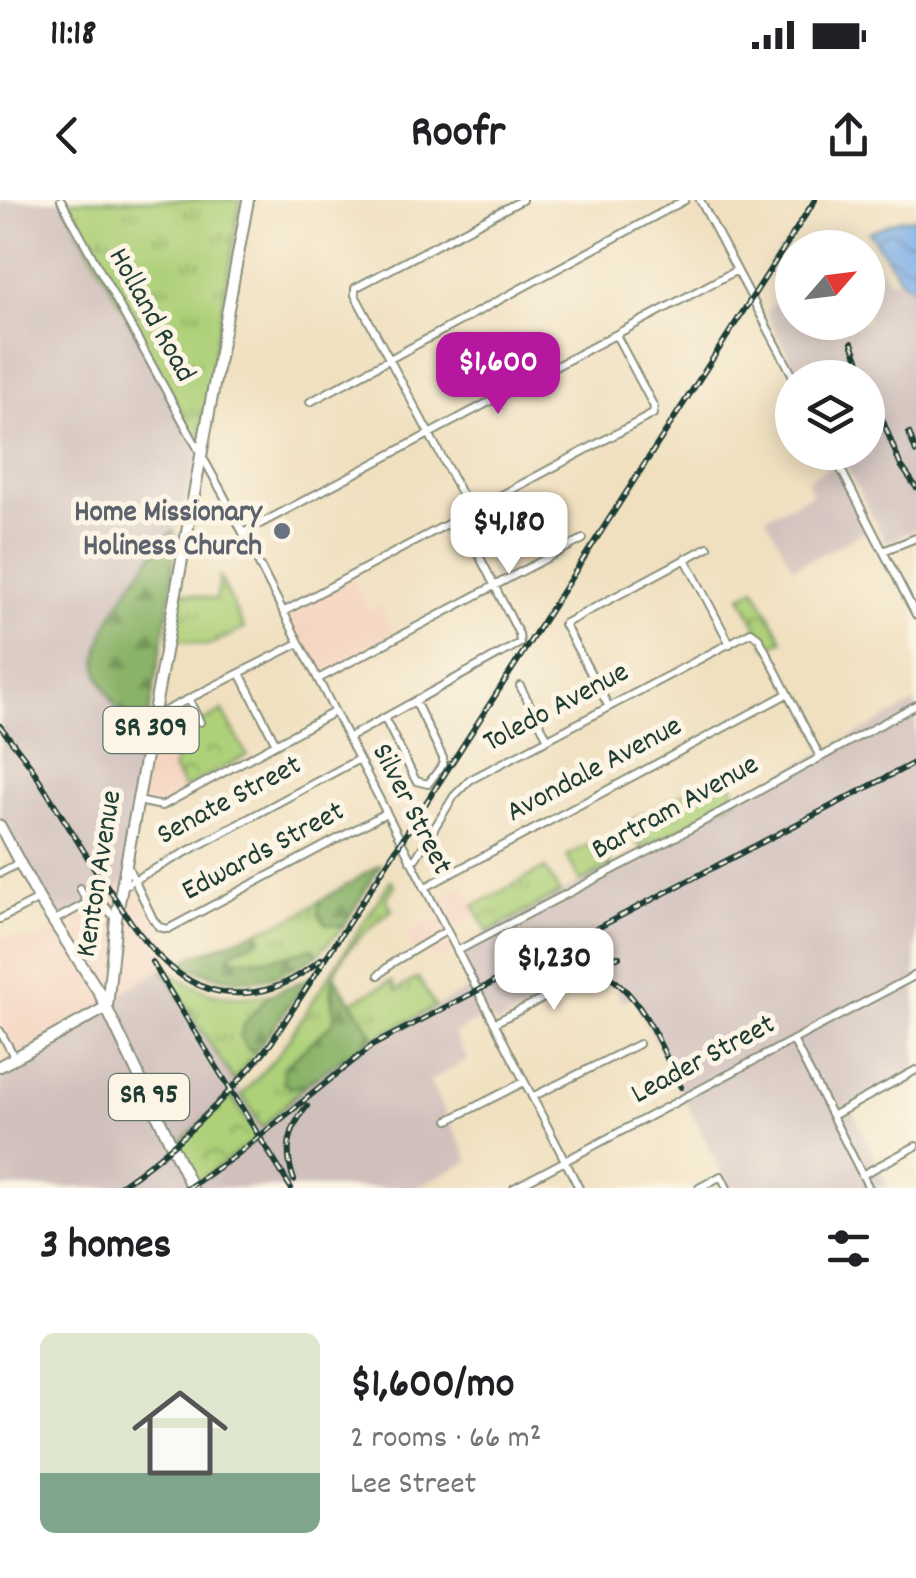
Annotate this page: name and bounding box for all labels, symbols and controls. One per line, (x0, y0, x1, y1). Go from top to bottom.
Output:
text: 11:18 (50, 8, 97, 63)
text: Roofr (411, 103, 505, 167)
icon: back (40, 108, 95, 163)
icon: share (821, 108, 876, 163)
north arrow (775, 230, 885, 340)
map controls (775, 230, 885, 470)
street label: Holland Road (95, 241, 205, 391)
pin: $1,600 (417, 332, 579, 417)
text: $1,600 (458, 341, 538, 387)
button: layers (775, 360, 885, 470)
pin: $4,180 (428, 492, 590, 577)
place label: Home Missionary Holiness Church (74, 493, 264, 570)
text: $4,180 (473, 501, 545, 547)
marker: Home Missionary Holiness Church (271, 520, 293, 542)
street label: Toledo Avenue (477, 653, 637, 765)
road number: SR 309 (104, 707, 198, 753)
street label: Avondale Avenue (499, 707, 691, 835)
street label: Silver Street (359, 737, 461, 883)
street label: Bartram Avenue (585, 745, 767, 873)
street label: Senate Street (150, 746, 310, 858)
street label: Kenton Avenue (67, 788, 135, 960)
street label: Edwards Street (175, 792, 353, 914)
pin: $1,230 (473, 928, 635, 1013)
text: $1,230 (517, 937, 591, 983)
street label: Leader Street (624, 1005, 784, 1117)
road number: SR 95 (109, 1074, 189, 1120)
text: 3 homes (40, 1218, 171, 1278)
icon: filters (821, 1221, 876, 1276)
text: $1,600/mo (350, 1357, 514, 1417)
icon: home (120, 1373, 240, 1493)
text: 2 rooms · 66 m² (350, 1417, 541, 1463)
text: Lee Street (350, 1463, 476, 1509)

